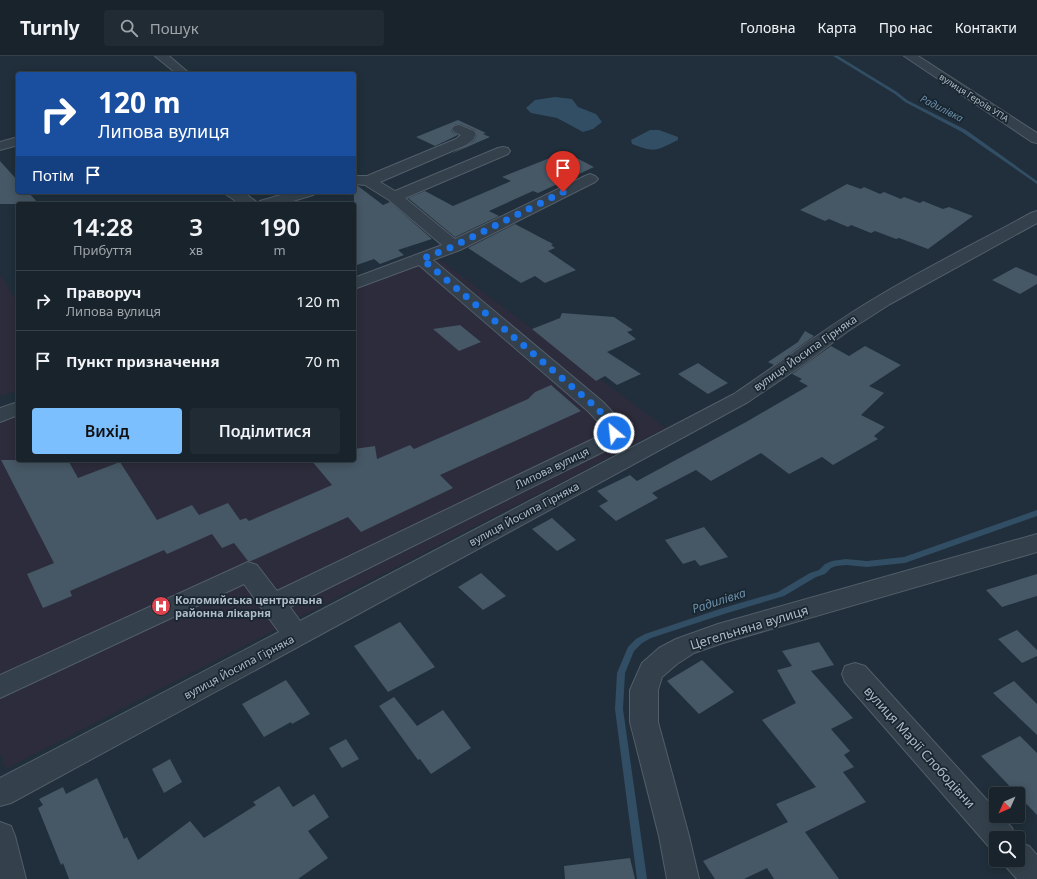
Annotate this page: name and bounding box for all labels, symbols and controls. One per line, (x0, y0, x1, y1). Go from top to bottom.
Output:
search box (104, 10, 384, 46)
text: Turnly (20, 15, 80, 41)
icon: search (118, 17, 140, 39)
text: Пошук (150, 18, 199, 38)
text: Головна (740, 18, 796, 37)
text: Карта (818, 18, 857, 37)
text: Про нас (879, 18, 933, 37)
text: Контакти (955, 18, 1017, 37)
street label: вулиця Героїв УПА (937, 70, 1012, 125)
text: 120 m (98, 83, 181, 121)
icon: right (32, 88, 84, 140)
water label: Радилівка (918, 91, 966, 125)
text: Липова вулиця (98, 119, 230, 143)
pin (546, 151, 580, 192)
icon: arrive (552, 157, 574, 179)
icon: arrive (82, 164, 104, 186)
text: Потім (32, 165, 74, 185)
text: 14:28 (72, 210, 133, 243)
text: 3 (189, 210, 203, 243)
text: 190 (259, 210, 300, 243)
text: Прибуття (73, 241, 132, 259)
text: хв (189, 241, 203, 259)
text: m (273, 241, 286, 259)
text: Праворуч (66, 282, 141, 302)
icon: right (32, 290, 54, 312)
text: 120 m (296, 291, 340, 311)
text: Липова вулиця (66, 302, 161, 320)
street label: вулиця Йосипа Гірняка (750, 311, 859, 394)
icon: arrive (32, 350, 54, 372)
text: Пункт призначення (66, 351, 220, 371)
text: 70 m (305, 351, 340, 371)
button: Вихід (32, 408, 182, 454)
button: Поділитися (190, 408, 340, 454)
position arrow (593, 412, 635, 454)
street label: Липова вулиця (512, 443, 591, 492)
street label: вулиця Йосипа Гірняка (466, 478, 582, 549)
water label: Радилівка (690, 584, 748, 617)
place label: Коломийська центральна районна лікарня (175, 592, 322, 620)
hospital icon: Коломийська центральна районна лікарня (150, 595, 172, 617)
street label: Цегельняна вулиця (688, 600, 810, 654)
street label: вулиця Йосипа Гірняка (181, 631, 297, 702)
street label: вулиця Марії Слободівни (860, 682, 980, 812)
north arrow (989, 787, 1025, 823)
map controls (989, 787, 1025, 867)
button: search (989, 831, 1025, 867)

